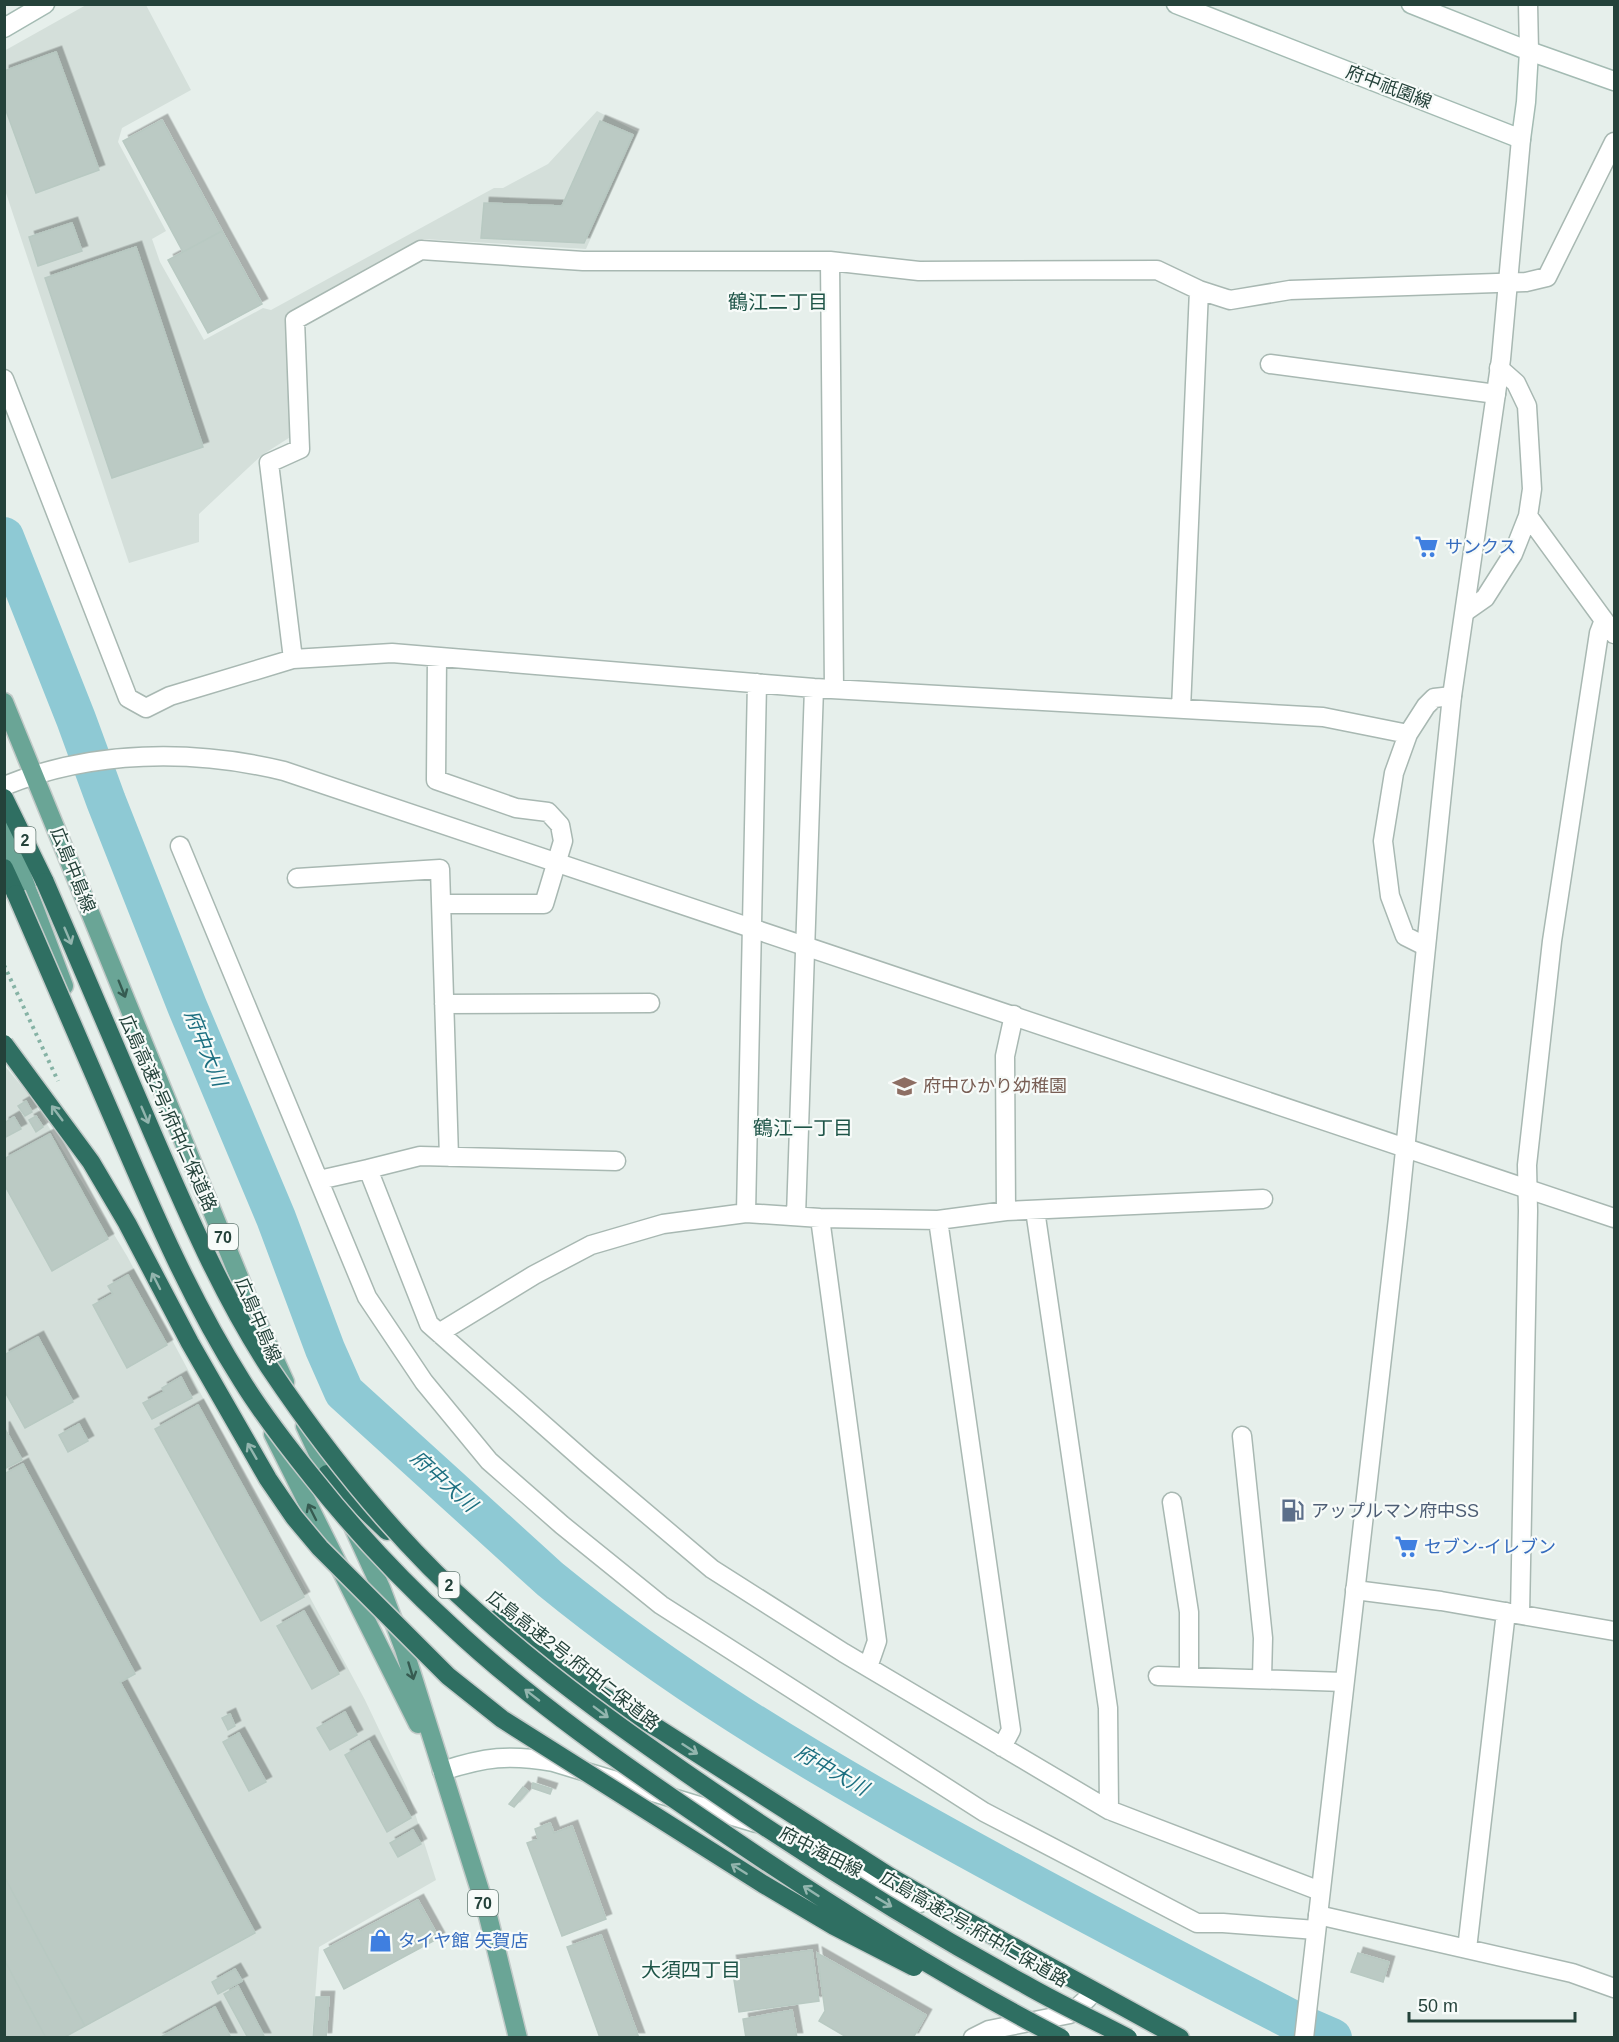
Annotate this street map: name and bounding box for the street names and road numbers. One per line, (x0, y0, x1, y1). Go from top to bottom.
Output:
street label: 府中祇園線 (1343, 62, 1435, 112)
street label: 広島中島線 (47, 825, 99, 915)
road number: 2 (15, 827, 36, 853)
street label: 広島高速2号;府中仁保道路 (116, 1012, 220, 1214)
road number: 70 (208, 1224, 238, 1250)
street label: 広島中島線 (231, 1275, 285, 1365)
road number: 2 (438, 1572, 460, 1598)
street label: 広島高速2号;府中仁保道路 (483, 1587, 663, 1733)
street label: 府中海田線 (776, 1823, 866, 1881)
street label: 広島高速2号;府中仁保道路 (877, 1867, 1071, 1991)
road number: 70 (468, 1890, 498, 1916)

